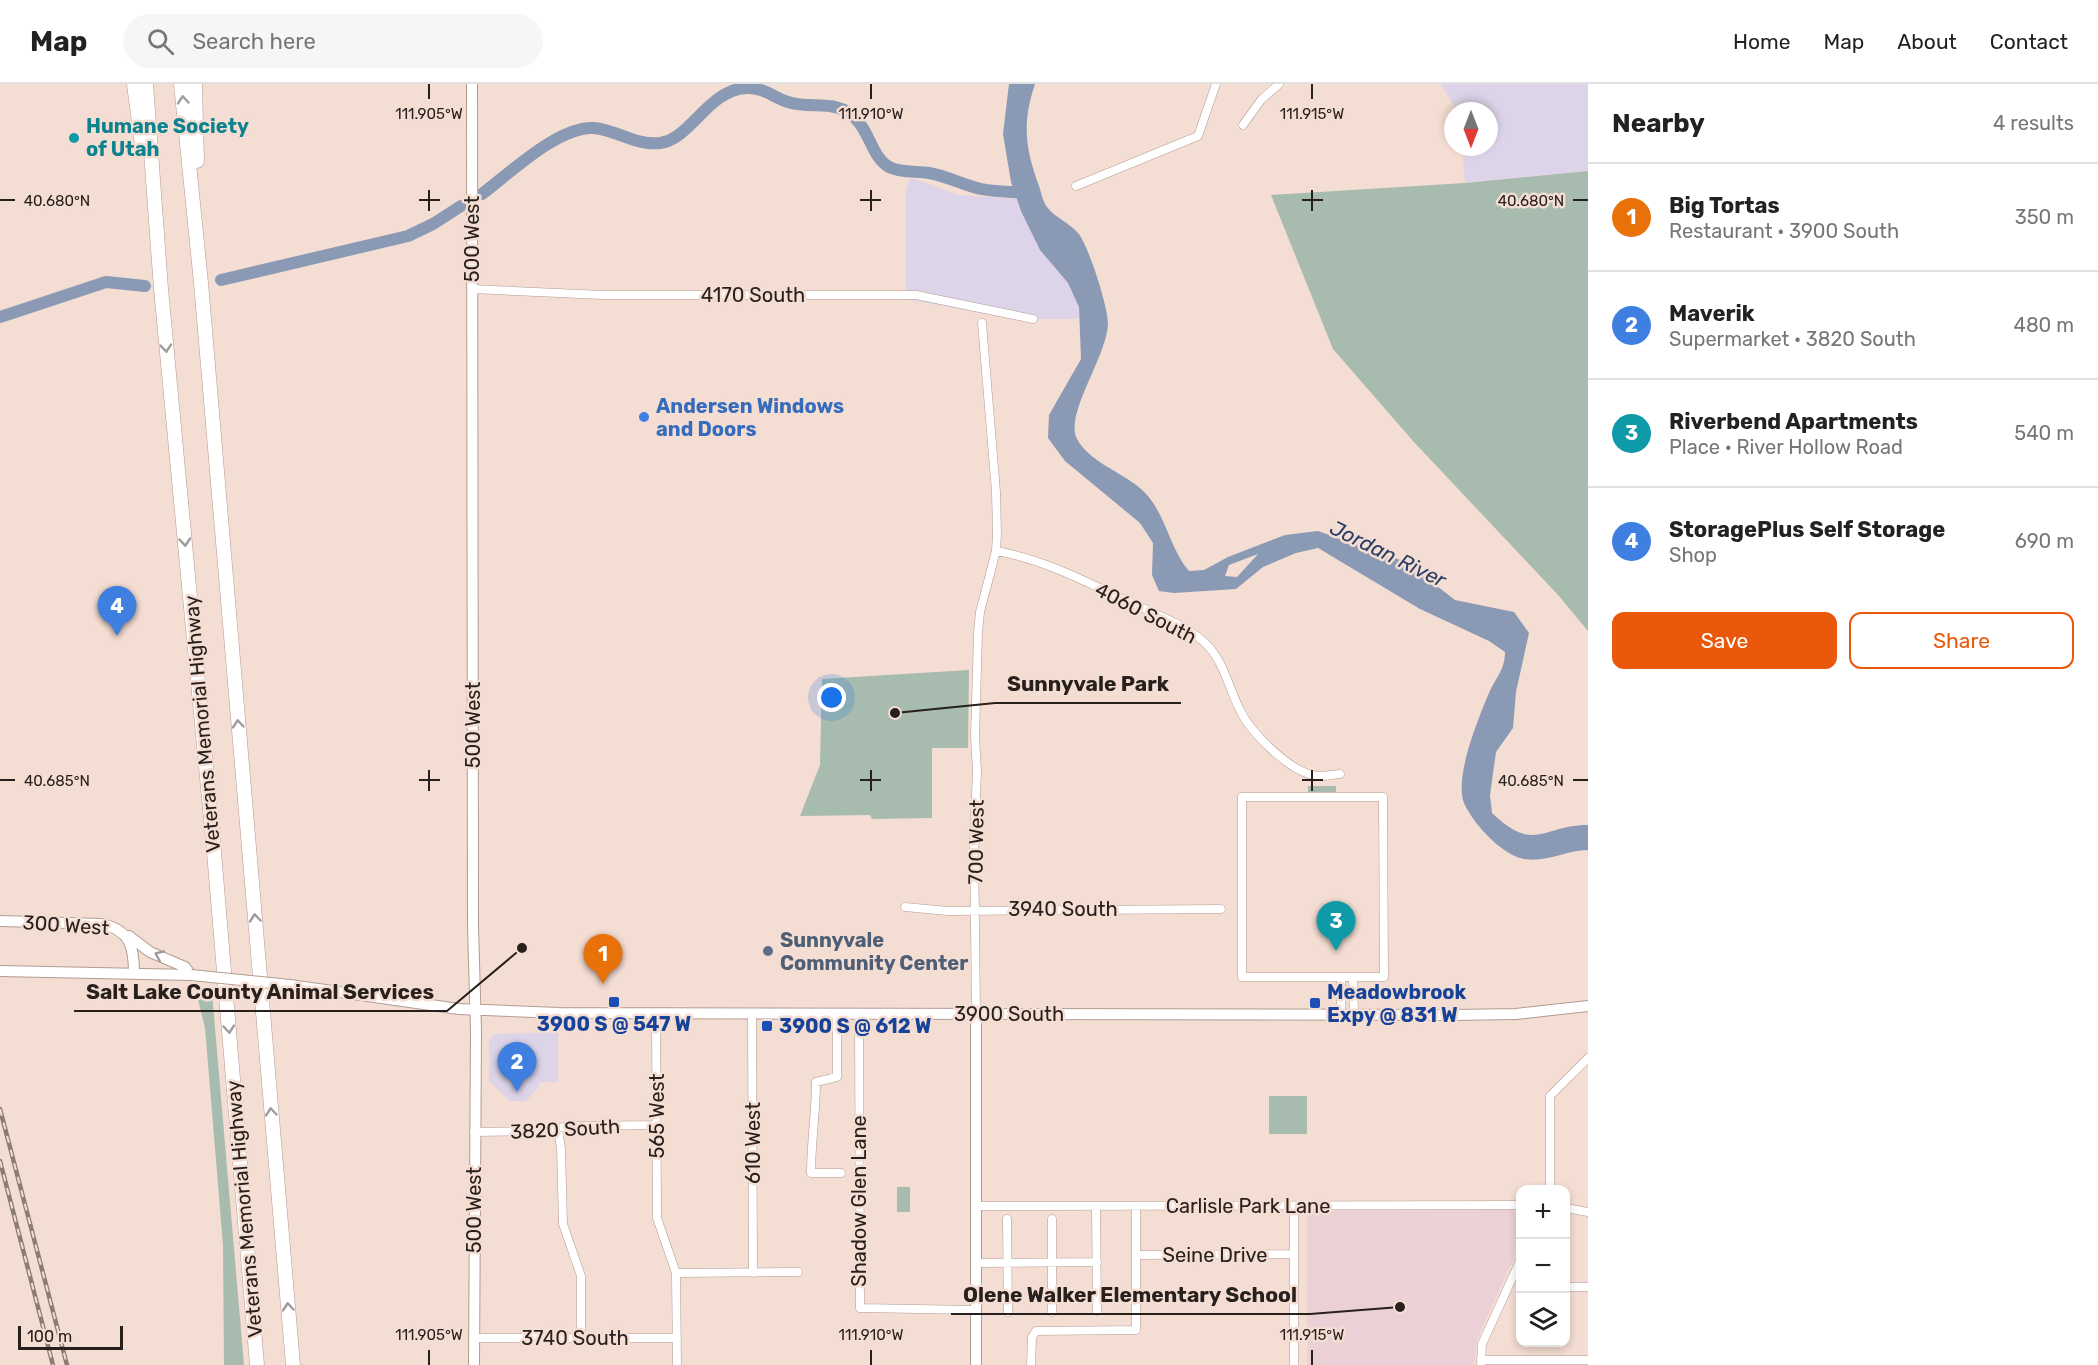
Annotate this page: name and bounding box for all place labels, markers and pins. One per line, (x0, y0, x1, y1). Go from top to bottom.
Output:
place label: Humane Society of Utah (86, 114, 249, 161)
marker: Humane Society of Utah (67, 131, 81, 145)
place label: Andersen Windows and Doors (656, 394, 844, 441)
marker: Andersen Windows and Doors (637, 410, 651, 424)
pin: 4 (98, 586, 136, 636)
callout: Sunnyvale Park (995, 664, 1181, 703)
pin: 3 (1316, 902, 1356, 951)
place label: Sunnyvale Community Center (780, 928, 968, 975)
pin: 1 (584, 934, 622, 984)
marker: Sunnyvale Community Center (761, 944, 775, 958)
callout: Salt Lake County Animal Services (74, 972, 447, 1011)
place label: Meadowbrook Expy @ 831 W (1327, 980, 1467, 1027)
marker: 3900 S @ 547 W (607, 995, 621, 1009)
marker: Meadowbrook Expy @ 831 W (1308, 996, 1322, 1010)
place label: 3900 S @ 547 W (537, 1012, 691, 1036)
place label: 3900 S @ 612 W (779, 1014, 931, 1038)
marker: 3900 S @ 612 W (760, 1019, 774, 1033)
pin: 2 (498, 1042, 536, 1092)
callout: Olene Walker Elementary School (951, 1275, 1310, 1314)

